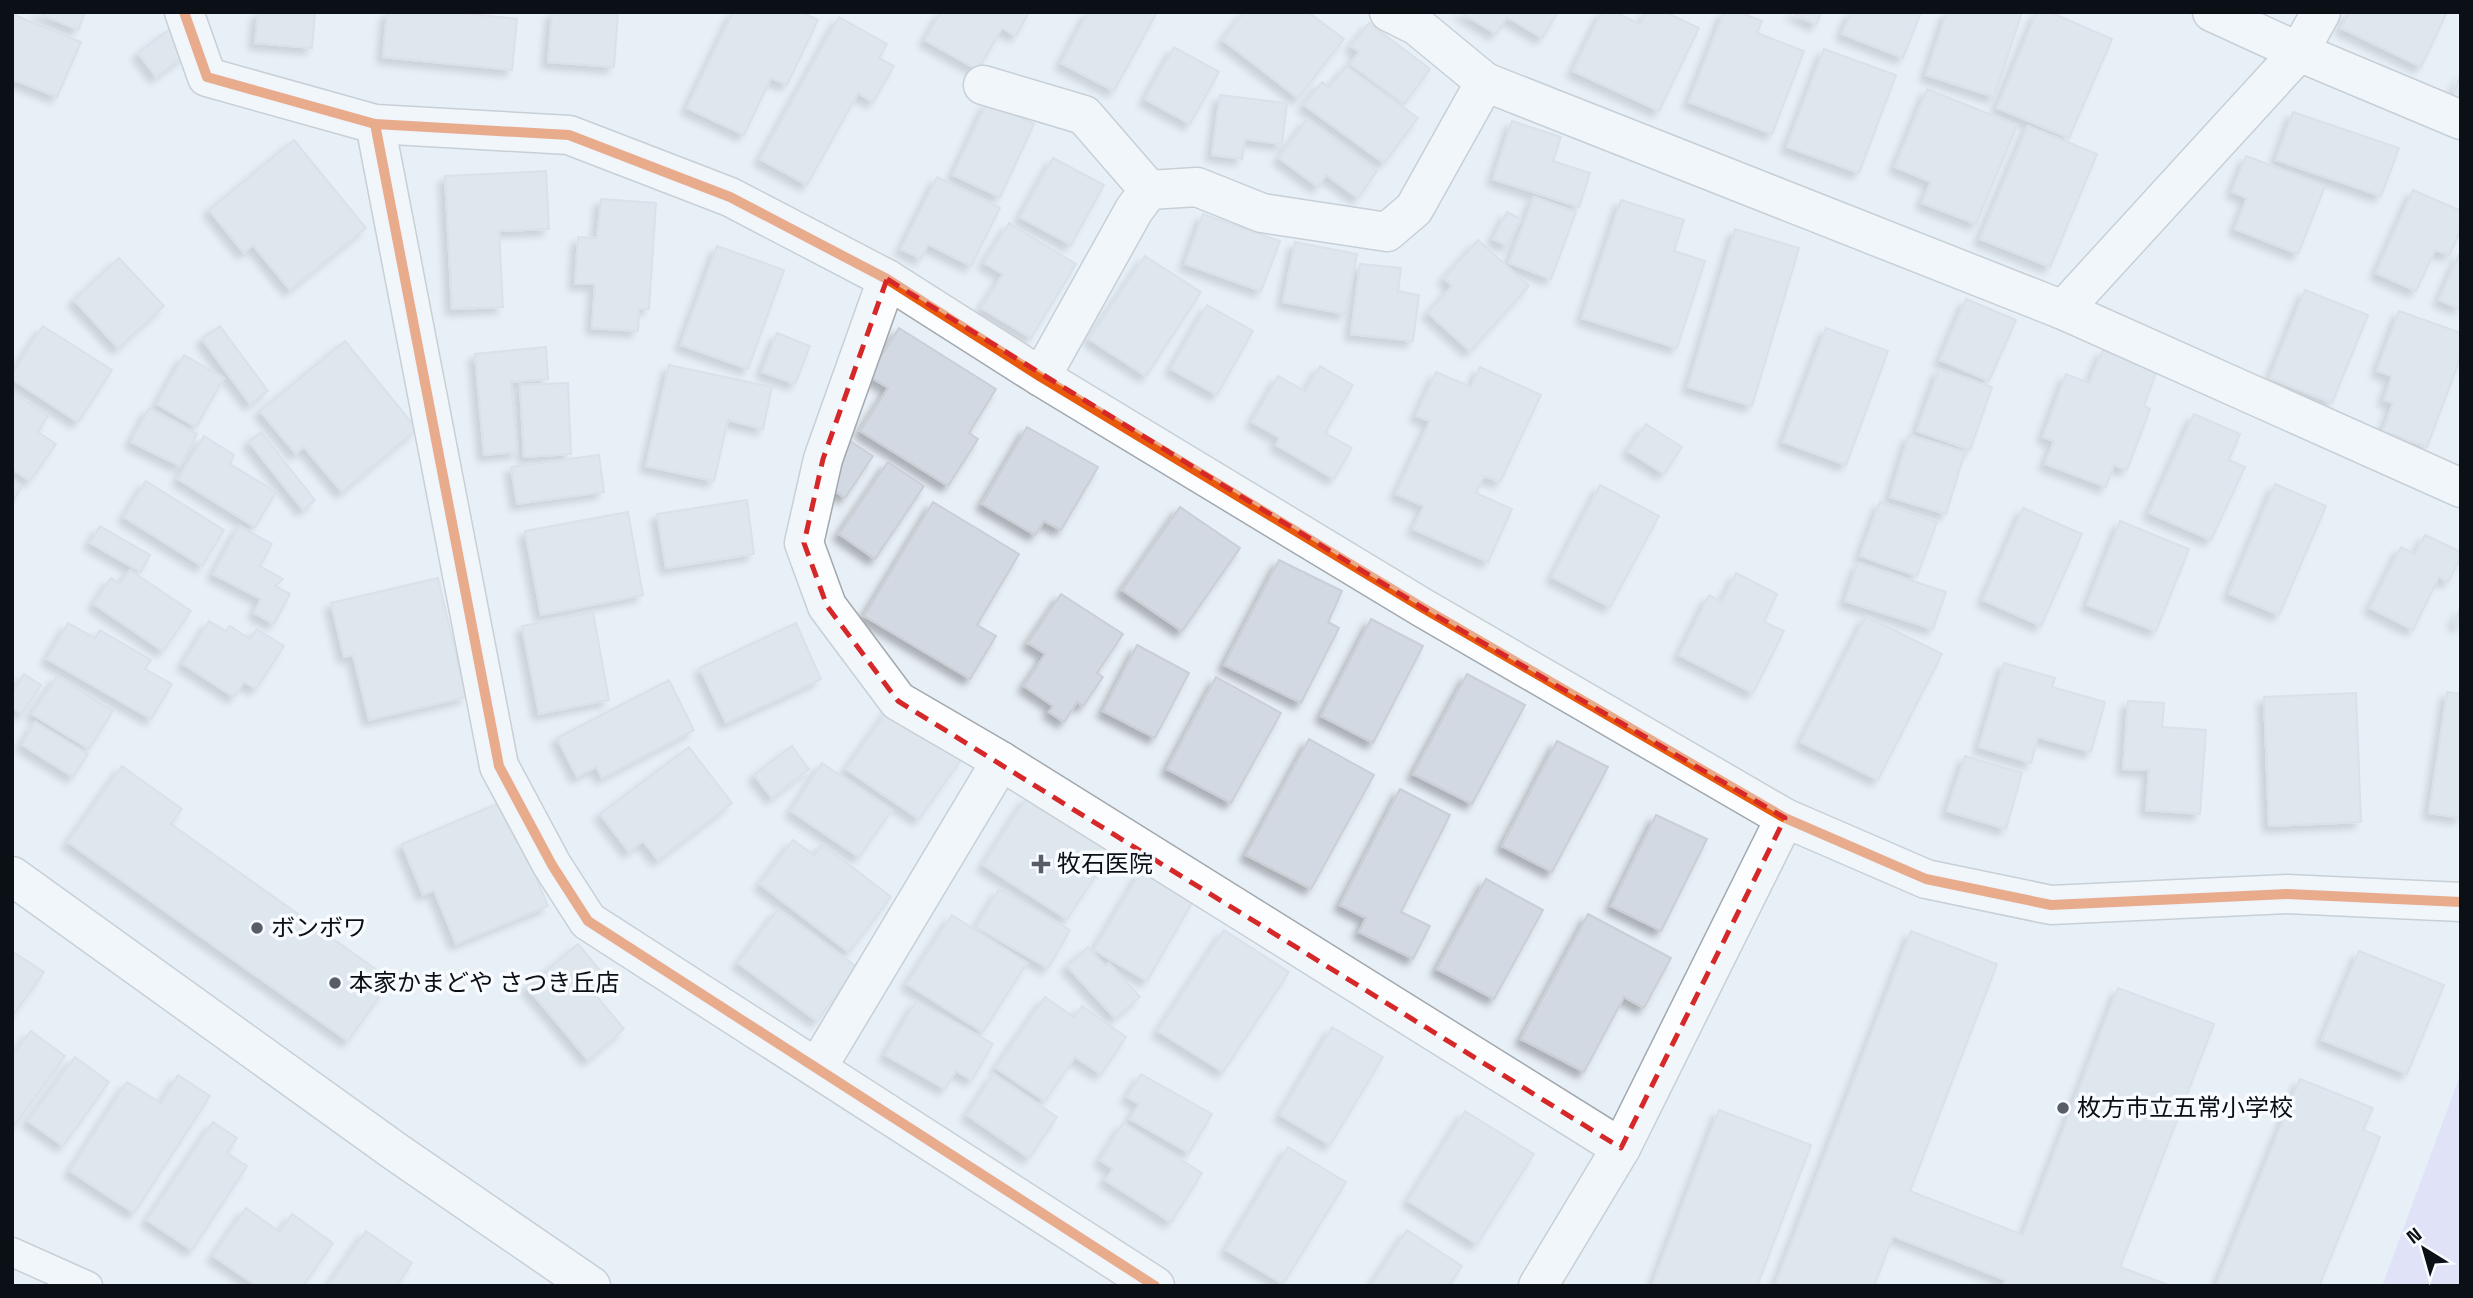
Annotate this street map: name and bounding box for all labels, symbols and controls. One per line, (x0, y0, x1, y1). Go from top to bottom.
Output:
place label: 牧石医院 (1057, 848, 1153, 879)
marker: 牧石医院 (1031, 854, 1051, 874)
place label: ボンボワ (271, 912, 367, 943)
marker: ボンボワ (249, 920, 265, 936)
place label: 本家かまどや さつき丘店 (349, 967, 619, 998)
marker: 本家かまどや さつき丘店 (327, 975, 343, 991)
place label: 枚方市立五常小学校 (2077, 1092, 2293, 1123)
marker: 枚方市立五常小学校 (2055, 1100, 2071, 1116)
north arrow (2389, 1214, 2459, 1284)
text: N (2401, 1222, 2427, 1250)

